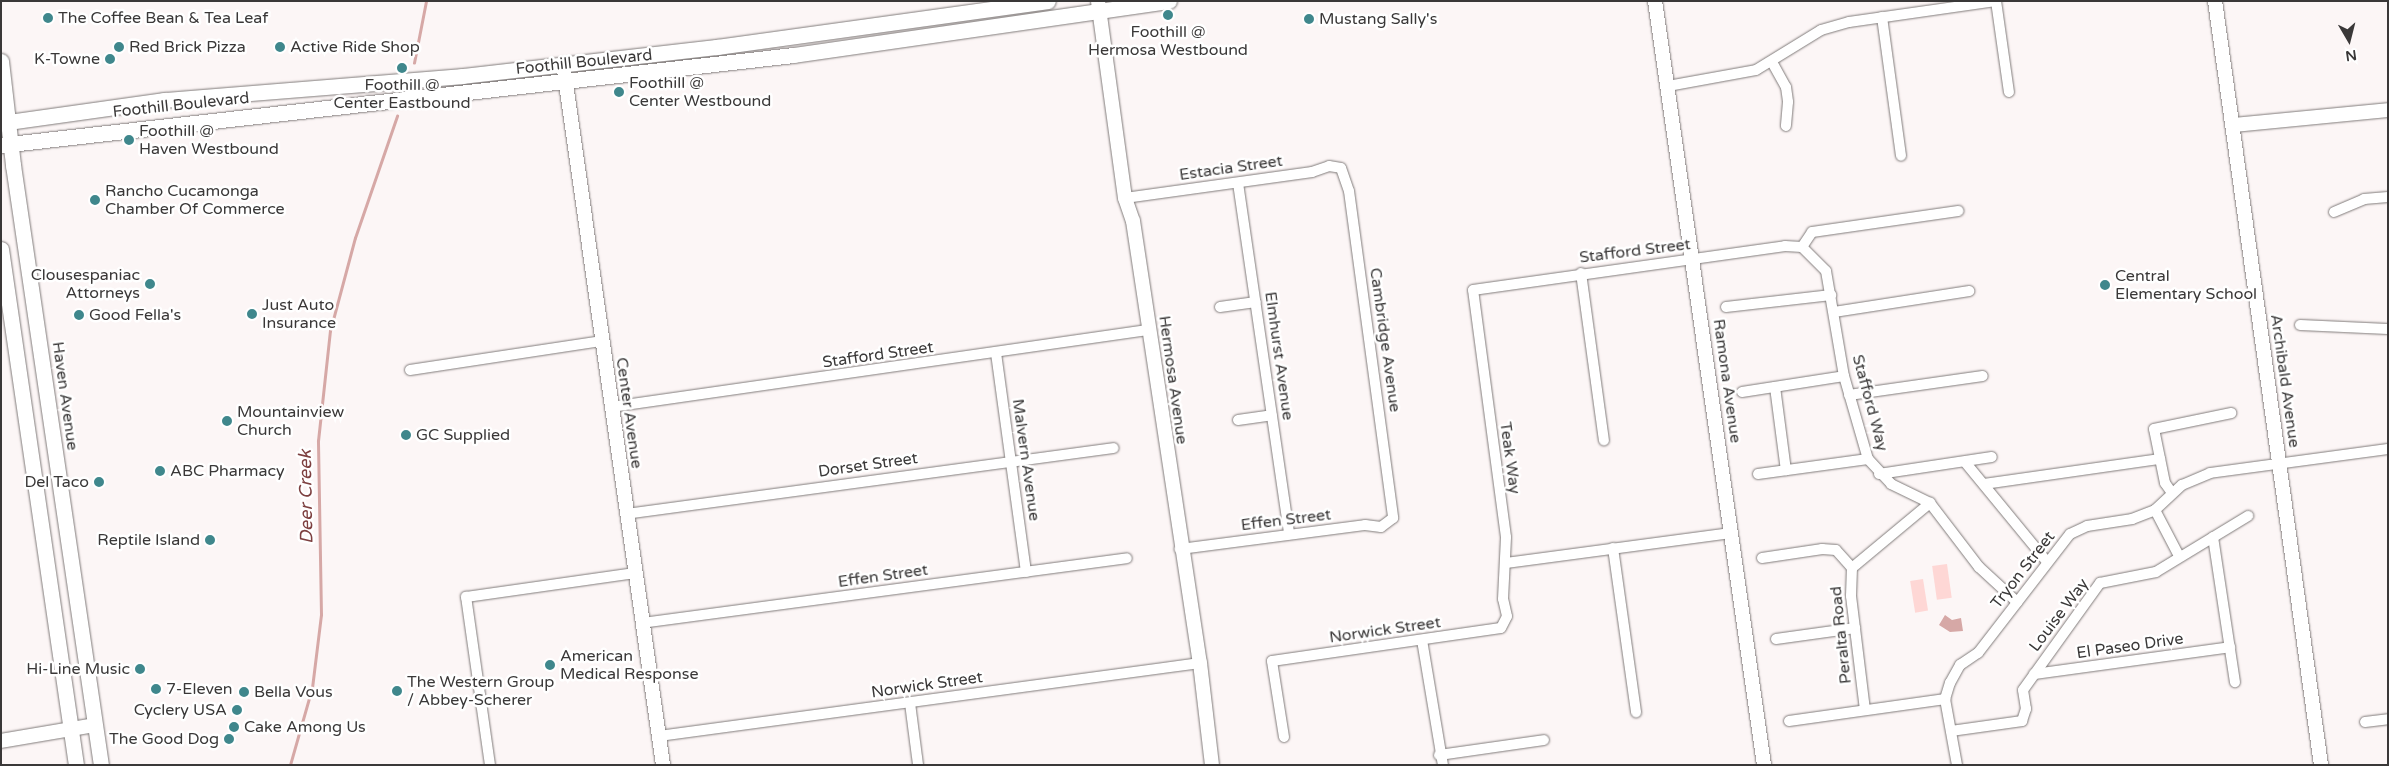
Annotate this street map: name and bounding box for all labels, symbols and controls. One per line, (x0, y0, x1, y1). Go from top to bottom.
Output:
place label: The Coffee Bean & Tea Leaf (58, 8, 268, 28)
marker: Foothill @ Hermosa Westbound (1162, 9, 1174, 21)
place label: Mustang Sally's (1319, 9, 1437, 29)
marker: The Coffee Bean & Tea Leaf (42, 12, 54, 24)
marker: Mustang Sally's (1303, 13, 1315, 25)
north arrow (2324, 15, 2374, 65)
place label: Foothill @ Hermosa Westbound (1088, 22, 1248, 60)
place label: Red Brick Pizza (129, 37, 246, 57)
place label: Active Ride Shop (290, 37, 420, 57)
marker: Red Brick Pizza (113, 41, 125, 53)
marker: Active Ride Shop (274, 41, 286, 53)
street label: Foothill Boulevard (515, 45, 653, 79)
text: N (2344, 46, 2358, 65)
place label: K-Towne (34, 49, 100, 69)
marker: K-Towne (104, 53, 116, 65)
marker: Foothill @ Center Eastbound (396, 62, 408, 74)
place label: Foothill @ Center Westbound (629, 73, 771, 111)
place label: Foothill @ Center Eastbound (333, 75, 471, 113)
marker: Foothill @ Center Westbound (613, 86, 625, 98)
street label: Foothill Boulevard (112, 88, 250, 122)
place label: Foothill @ Haven Westbound (139, 121, 279, 159)
marker: Foothill @ Haven Westbound (123, 134, 135, 146)
street label: Estacia Street (1178, 151, 1284, 185)
place label: Rancho Cucamonga Chamber Of Commerce (105, 181, 285, 219)
marker: Rancho Cucamonga Chamber Of Commerce (89, 194, 101, 206)
street label: Stafford Street (1578, 235, 1692, 267)
place label: Clousespaniac Attorneys (31, 265, 140, 303)
place label: Central Elementary School (2115, 266, 2257, 304)
street label: Cambridge Avenue (1365, 267, 1405, 413)
marker: Clousespaniac Attorneys (144, 278, 156, 290)
marker: Central Elementary School (2099, 279, 2111, 291)
street label: Elmhurst Avenue (1260, 291, 1298, 421)
place label: Just Auto Insurance (262, 295, 336, 333)
place label: Good Fella's (89, 305, 181, 325)
marker: Just Auto Insurance (246, 308, 258, 320)
marker: Good Fella's (73, 309, 85, 321)
street label: Archibald Avenue (2266, 313, 2304, 449)
street label: Hermosa Avenue (1154, 315, 1192, 445)
street label: Ramona Avenue (1709, 318, 1745, 444)
street label: Stafford Street (821, 338, 935, 372)
street label: Haven Avenue (48, 340, 82, 452)
street label: Stafford Way (1848, 353, 1892, 453)
street label: Center Avenue (612, 356, 646, 470)
street label: Malvern Avenue (1008, 398, 1044, 522)
place label: Mountainview Church (237, 402, 344, 440)
marker: Mountainview Church (221, 415, 233, 427)
street label: Teak Way (1495, 421, 1525, 495)
place label: GC Supplied (416, 425, 510, 445)
marker: GC Supplied (400, 429, 412, 441)
street label: Dorset Street (817, 449, 919, 481)
water label: Deer Creek (294, 450, 318, 544)
place label: ABC Pharmacy (170, 461, 285, 481)
marker: ABC Pharmacy (154, 465, 166, 477)
place label: Del Taco (24, 472, 89, 492)
marker: Del Taco (93, 476, 105, 488)
street label: Effen Street (1240, 505, 1332, 535)
street label: Tryon Street (1987, 528, 2059, 612)
place label: Reptile Island (97, 530, 200, 550)
marker: Reptile Island (204, 534, 216, 546)
street label: Effen Street (837, 560, 929, 592)
street label: Louise Way (2025, 575, 2093, 655)
street label: Peralta Road (1826, 585, 1856, 685)
street label: Norwick Street (1328, 613, 1442, 647)
street label: El Paseo Drive (2075, 629, 2185, 663)
place label: American Medical Response (560, 646, 698, 684)
place label: Hi-Line Music (26, 659, 130, 679)
marker: American Medical Response (544, 659, 556, 671)
marker: Hi-Line Music (134, 663, 146, 675)
street label: Norwick Street (870, 668, 984, 702)
place label: The Western Group / Abbey-Scherer (407, 672, 554, 710)
place label: 7-Eleven (166, 679, 233, 699)
place label: Bella Vous (254, 682, 333, 702)
marker: 7-Eleven (150, 683, 162, 695)
marker: The Western Group / Abbey-Scherer (391, 685, 403, 697)
marker: Bella Vous (238, 686, 250, 698)
place label: Cyclery USA (134, 700, 227, 720)
marker: Cyclery USA (231, 704, 243, 716)
place label: Cake Among Us (244, 717, 366, 737)
marker: Cake Among Us (228, 721, 240, 733)
place label: The Good Dog (109, 729, 219, 749)
marker: The Good Dog (223, 733, 235, 745)

